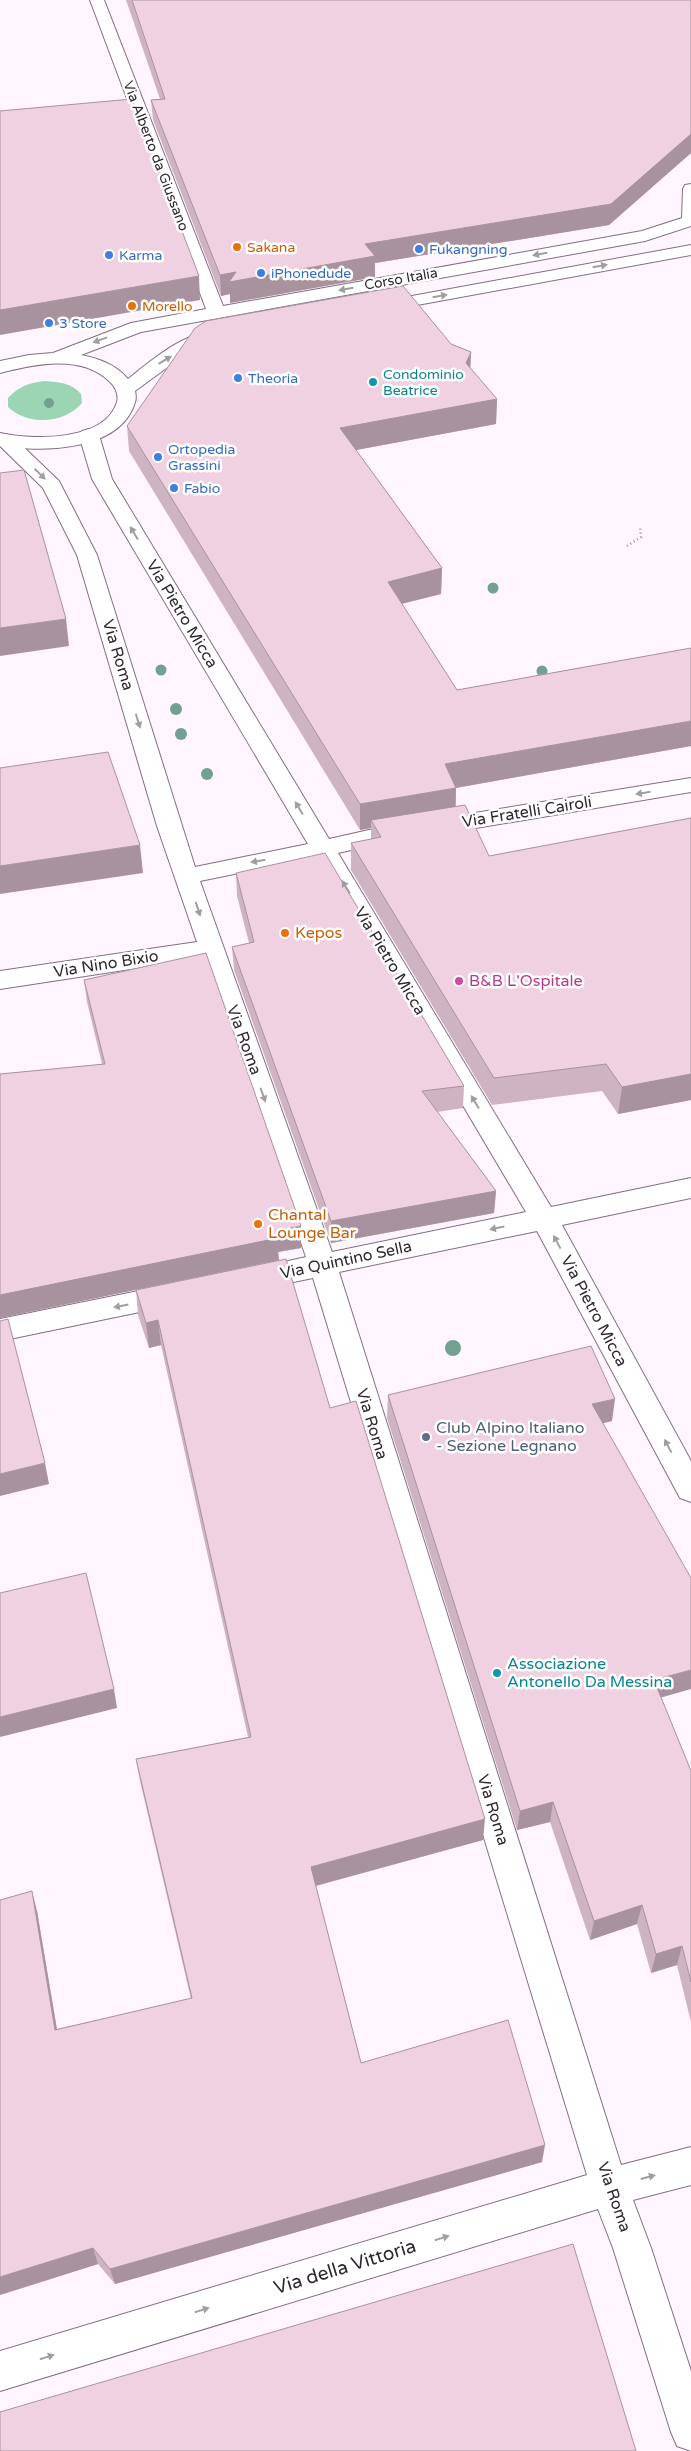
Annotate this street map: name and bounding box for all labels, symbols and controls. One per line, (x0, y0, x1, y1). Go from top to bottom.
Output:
street label: Via Alberto da Giussano (120, 79, 192, 233)
place label: Sakana (247, 239, 295, 256)
marker: Sakana (231, 241, 243, 253)
place label: Fukangning (429, 241, 508, 258)
marker: Fukangning (413, 243, 425, 255)
place label: Karma (119, 247, 162, 264)
marker: Karma (103, 249, 115, 261)
one-way arrow (532, 251, 548, 259)
one-way arrow (593, 262, 608, 270)
street label: Corso Italia (363, 264, 439, 294)
place label: iPhonedude (271, 265, 351, 282)
marker: iPhonedude (255, 267, 267, 279)
one-way arrow (337, 285, 353, 293)
one-way arrow (433, 291, 449, 299)
place label: Morello (142, 298, 192, 315)
marker: Morello (126, 300, 138, 312)
place label: 3 Store (59, 315, 107, 332)
marker: 3 Store (43, 317, 55, 329)
one-way arrow (93, 337, 108, 344)
one-way arrow (157, 356, 172, 364)
place label: Condominio Beatrice (383, 366, 464, 399)
place label: Theoria (248, 370, 298, 387)
marker: Theoria (232, 372, 244, 384)
marker: Condominio Beatrice (367, 376, 379, 388)
place label: Ortopedia Grassini (168, 441, 235, 474)
marker: Ortopedia Grassini (152, 451, 164, 463)
one-way arrow (34, 468, 46, 480)
place label: Fabio (184, 480, 220, 497)
marker: Fabio (168, 482, 180, 494)
one-way arrow (130, 527, 139, 540)
street label: Via Pietro Micca (142, 556, 222, 672)
street label: Via Roma (98, 617, 138, 693)
one-way arrow (134, 713, 142, 728)
one-way arrow (635, 790, 651, 798)
street label: Via Fratelli Cairoli (461, 792, 593, 832)
one-way arrow (294, 801, 303, 815)
one-way arrow (250, 858, 266, 866)
one-way arrow (341, 881, 350, 894)
one-way arrow (195, 901, 202, 916)
street label: Via Pietro Micca (350, 903, 430, 1019)
place label: Kepos (295, 923, 342, 943)
marker: Kepos (279, 927, 291, 939)
street label: Via Nino Bixio (52, 946, 160, 982)
place label: B&B L'Ospitale (469, 971, 583, 991)
marker: B&B L'Ospitale (453, 975, 465, 987)
street label: Via Roma (222, 1002, 266, 1078)
one-way arrow (259, 1088, 267, 1103)
one-way arrow (470, 1095, 479, 1108)
place label: Chantal Lounge Bar (268, 1205, 357, 1243)
marker: Chantal Lounge Bar (252, 1218, 264, 1230)
one-way arrow (489, 1224, 504, 1232)
one-way arrow (553, 1234, 561, 1249)
street label: Via Quintino Sella (278, 1236, 414, 1284)
street label: Via Pietro Micca (556, 1252, 632, 1370)
one-way arrow (113, 1302, 128, 1310)
street label: Via Roma (352, 1386, 392, 1462)
place label: Club Alpino Italiano - Sezione Legnano (436, 1418, 585, 1456)
marker: Club Alpino Italiano - Sezione Legnano (420, 1431, 432, 1443)
one-way arrow (664, 1439, 672, 1453)
place label: Associazione Antonello Da Messina (507, 1654, 672, 1692)
marker: Associazione Antonello Da Messina (491, 1667, 503, 1679)
street label: Via Roma (473, 1772, 513, 1848)
street label: Via Roma (593, 2159, 635, 2235)
one-way arrow (640, 2173, 655, 2181)
one-way arrow (434, 2234, 449, 2242)
street label: Via della Vittoria (271, 2235, 419, 2299)
one-way arrow (195, 2306, 210, 2314)
one-way arrow (39, 2353, 54, 2361)

